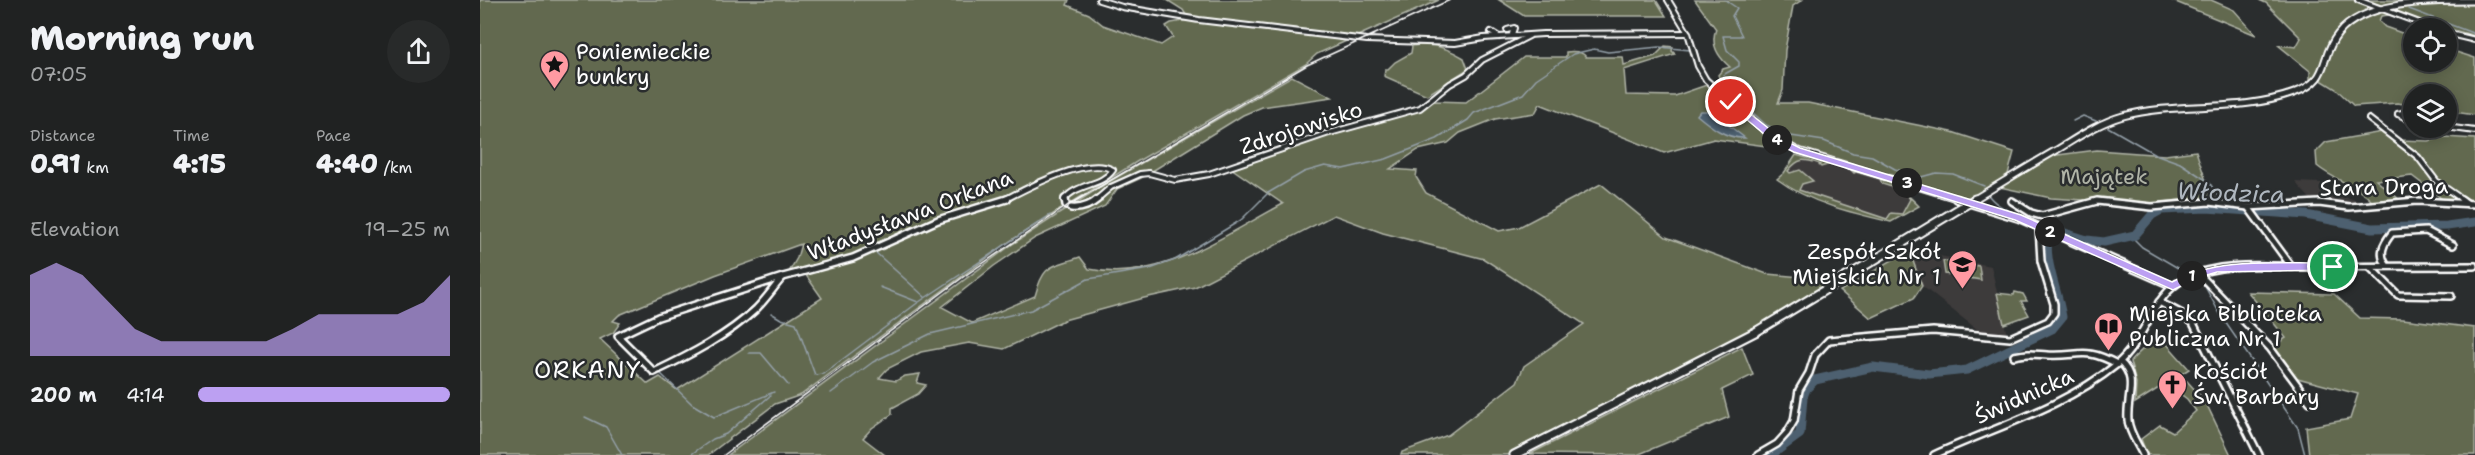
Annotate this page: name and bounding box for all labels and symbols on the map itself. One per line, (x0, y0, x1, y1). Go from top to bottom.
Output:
place label: Poniemieckie bunkry (576, 37, 711, 91)
place icon: Poniemieckie bunkry (539, 48, 571, 90)
pin (1705, 76, 1756, 127)
street label: Zdrojowisko (1236, 94, 1366, 162)
pin: 4 (1762, 125, 1792, 155)
street label: Władysława Orkana (803, 162, 1017, 268)
park label: Majątek (2060, 162, 2148, 191)
pin: 3 (1892, 168, 1922, 198)
street label: Stara Droga (2319, 171, 2449, 203)
water label: Włodzica (2176, 175, 2286, 211)
pin: 2 (2035, 217, 2065, 247)
place label: Zespół Szkół Miejskich Nr 1 (1792, 237, 1941, 291)
pin (2307, 241, 2358, 292)
school or university icon: Zespół Szkół Miejskich Nr 1 (1946, 248, 1978, 290)
pin: 1 (2177, 261, 2207, 291)
place label: Miejska Biblioteka Publiczna Nr 1 (2129, 299, 2322, 353)
library icon: Miejska Biblioteka Publiczna Nr 1 (2092, 310, 2124, 352)
district label: ORKANY (534, 354, 642, 386)
place label: Kościół Św. Barbary (2193, 357, 2320, 411)
street label: Świdnicka (1970, 361, 2078, 431)
church icon: Kościół Św. Barbary (2156, 368, 2188, 410)

